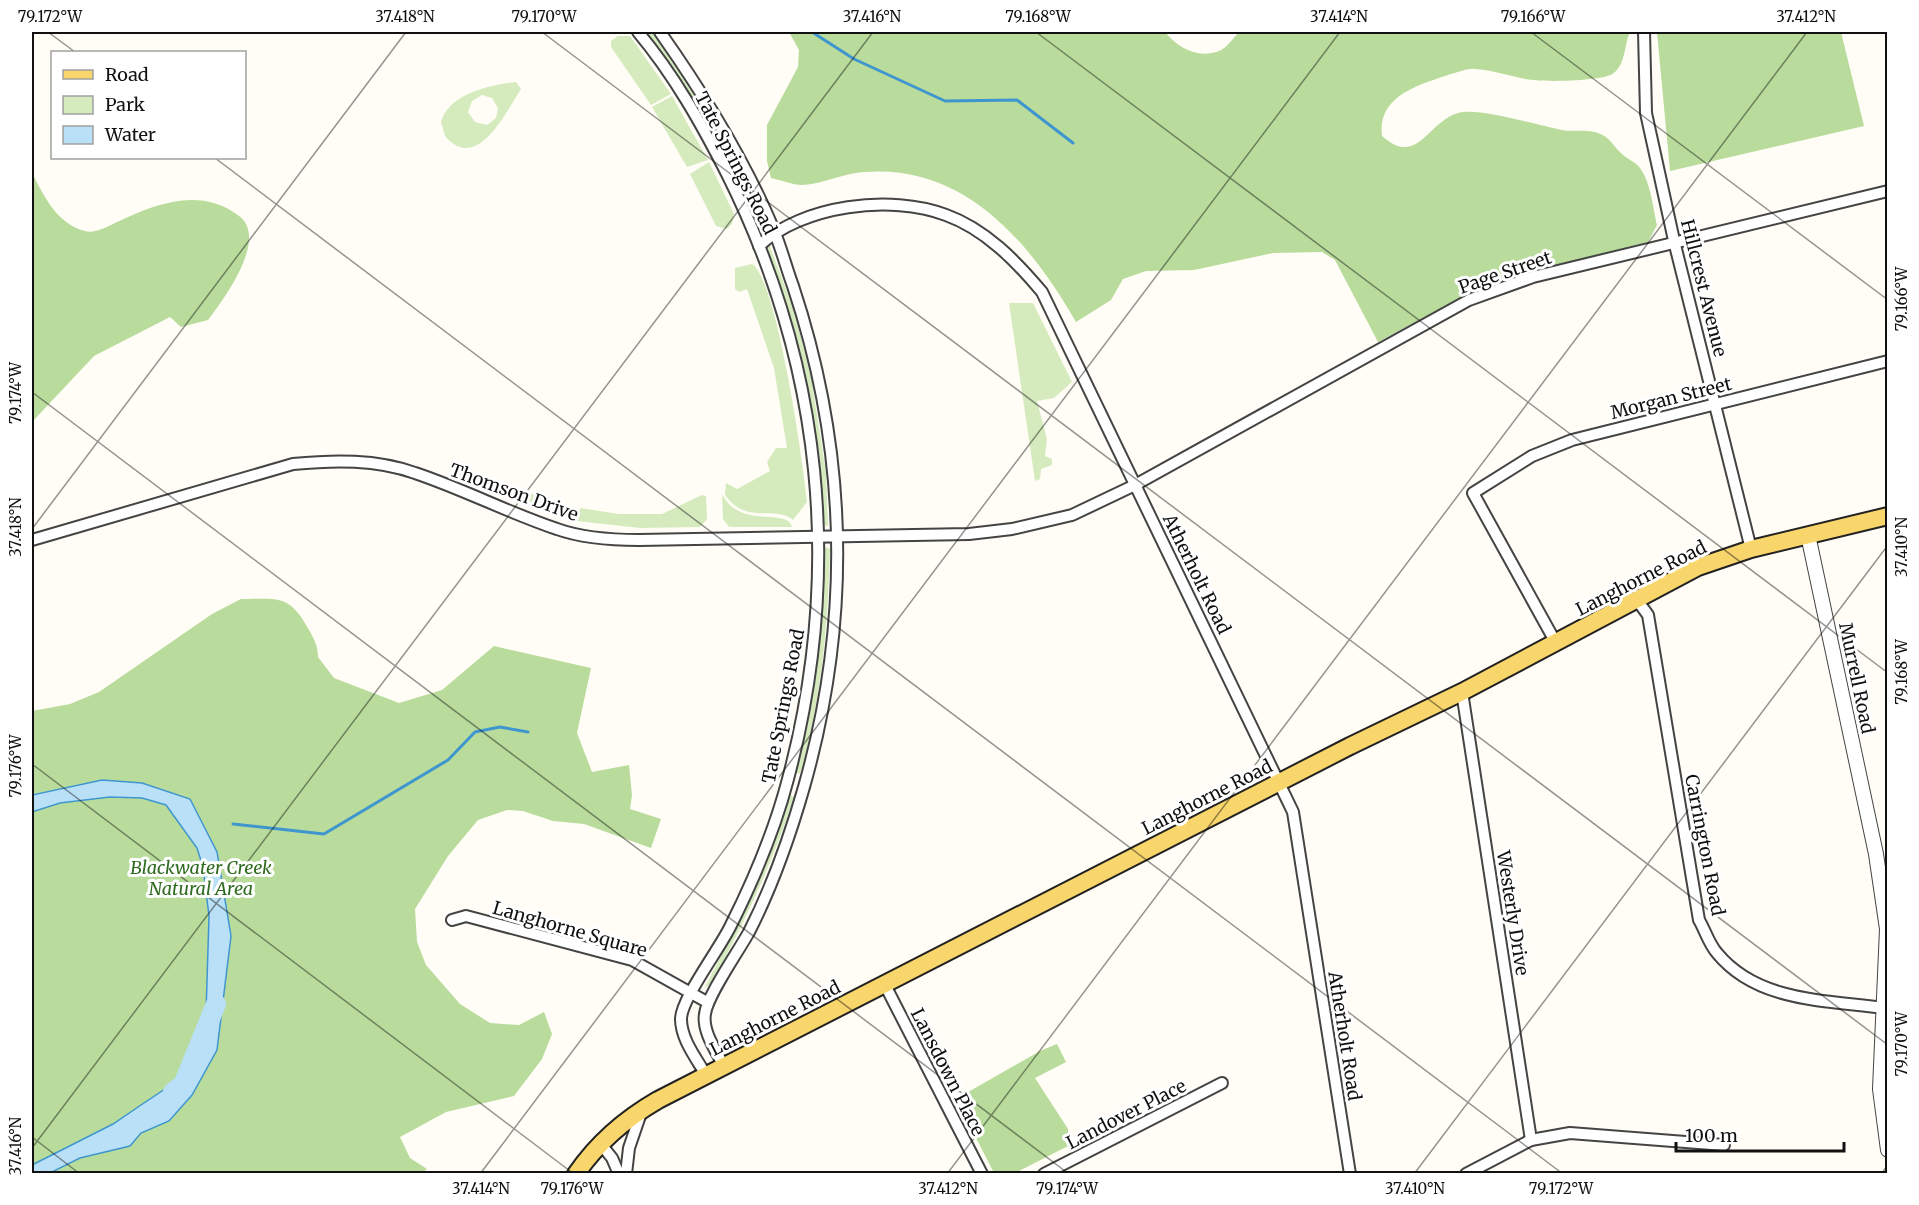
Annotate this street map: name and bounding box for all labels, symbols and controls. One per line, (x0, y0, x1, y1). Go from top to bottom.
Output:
text: 79.172°W (18, 7, 83, 26)
text: 37.418°N (375, 7, 435, 26)
text: 79.170°W (512, 7, 578, 26)
text: 37.416°N (843, 7, 902, 26)
text: 79.168°W (1005, 7, 1072, 26)
text: 37.414°N (1310, 7, 1368, 26)
text: 79.166°W (1501, 7, 1566, 26)
text: 37.412°N (1776, 7, 1836, 26)
legend (51, 51, 246, 159)
text: Road (105, 63, 149, 86)
street label: Tate Springs Road (690, 88, 782, 238)
text: Park (105, 93, 146, 116)
text: Water (104, 123, 156, 146)
street label: Hillcrest Avenue (1676, 217, 1732, 359)
street label: Page Street (1455, 245, 1555, 299)
text: 79.166°W (1892, 266, 1911, 331)
text: 79.174°W (6, 361, 25, 424)
street label: Morgan Street (1608, 372, 1734, 424)
street label: Thomson Drive (447, 458, 581, 526)
text: 37.418°N (6, 497, 25, 557)
street label: Atherholt Road (1158, 509, 1236, 638)
text: 37.410°N (1892, 517, 1911, 577)
street label: Langhorne Road (1572, 535, 1710, 621)
street label: Murrell Road (1834, 620, 1880, 736)
street label: Tate Springs Road (757, 627, 809, 785)
text: 79.168°W (1892, 638, 1911, 705)
text: 79.176°W (6, 733, 25, 798)
street label: Langhorne Road (1138, 754, 1276, 840)
street label: Carrington Road (1680, 772, 1730, 918)
street label: Westerly Drive (1492, 848, 1534, 977)
park label: Blackwater Creek Natural Area (130, 856, 272, 900)
street label: Langhorne Square (490, 896, 650, 962)
street label: Atherholt Road (1323, 969, 1367, 1102)
street label: Langhorne Road (706, 975, 844, 1061)
street label: Lansdown Place (906, 1004, 990, 1140)
text: 79.170°W (1892, 1010, 1911, 1077)
street label: Landover Place (1062, 1074, 1190, 1154)
scale bar (1676, 1115, 1844, 1153)
text: 37.416°N (6, 1116, 25, 1175)
text: 100 m (1685, 1124, 1738, 1147)
text: 37.414°N (452, 1179, 510, 1198)
text: 79.176°W (541, 1179, 605, 1198)
text: 37.412°N (918, 1179, 978, 1198)
text: 79.174°W (1036, 1179, 1099, 1198)
text: 37.410°N (1385, 1179, 1445, 1198)
text: 79.172°W (1529, 1179, 1594, 1198)

